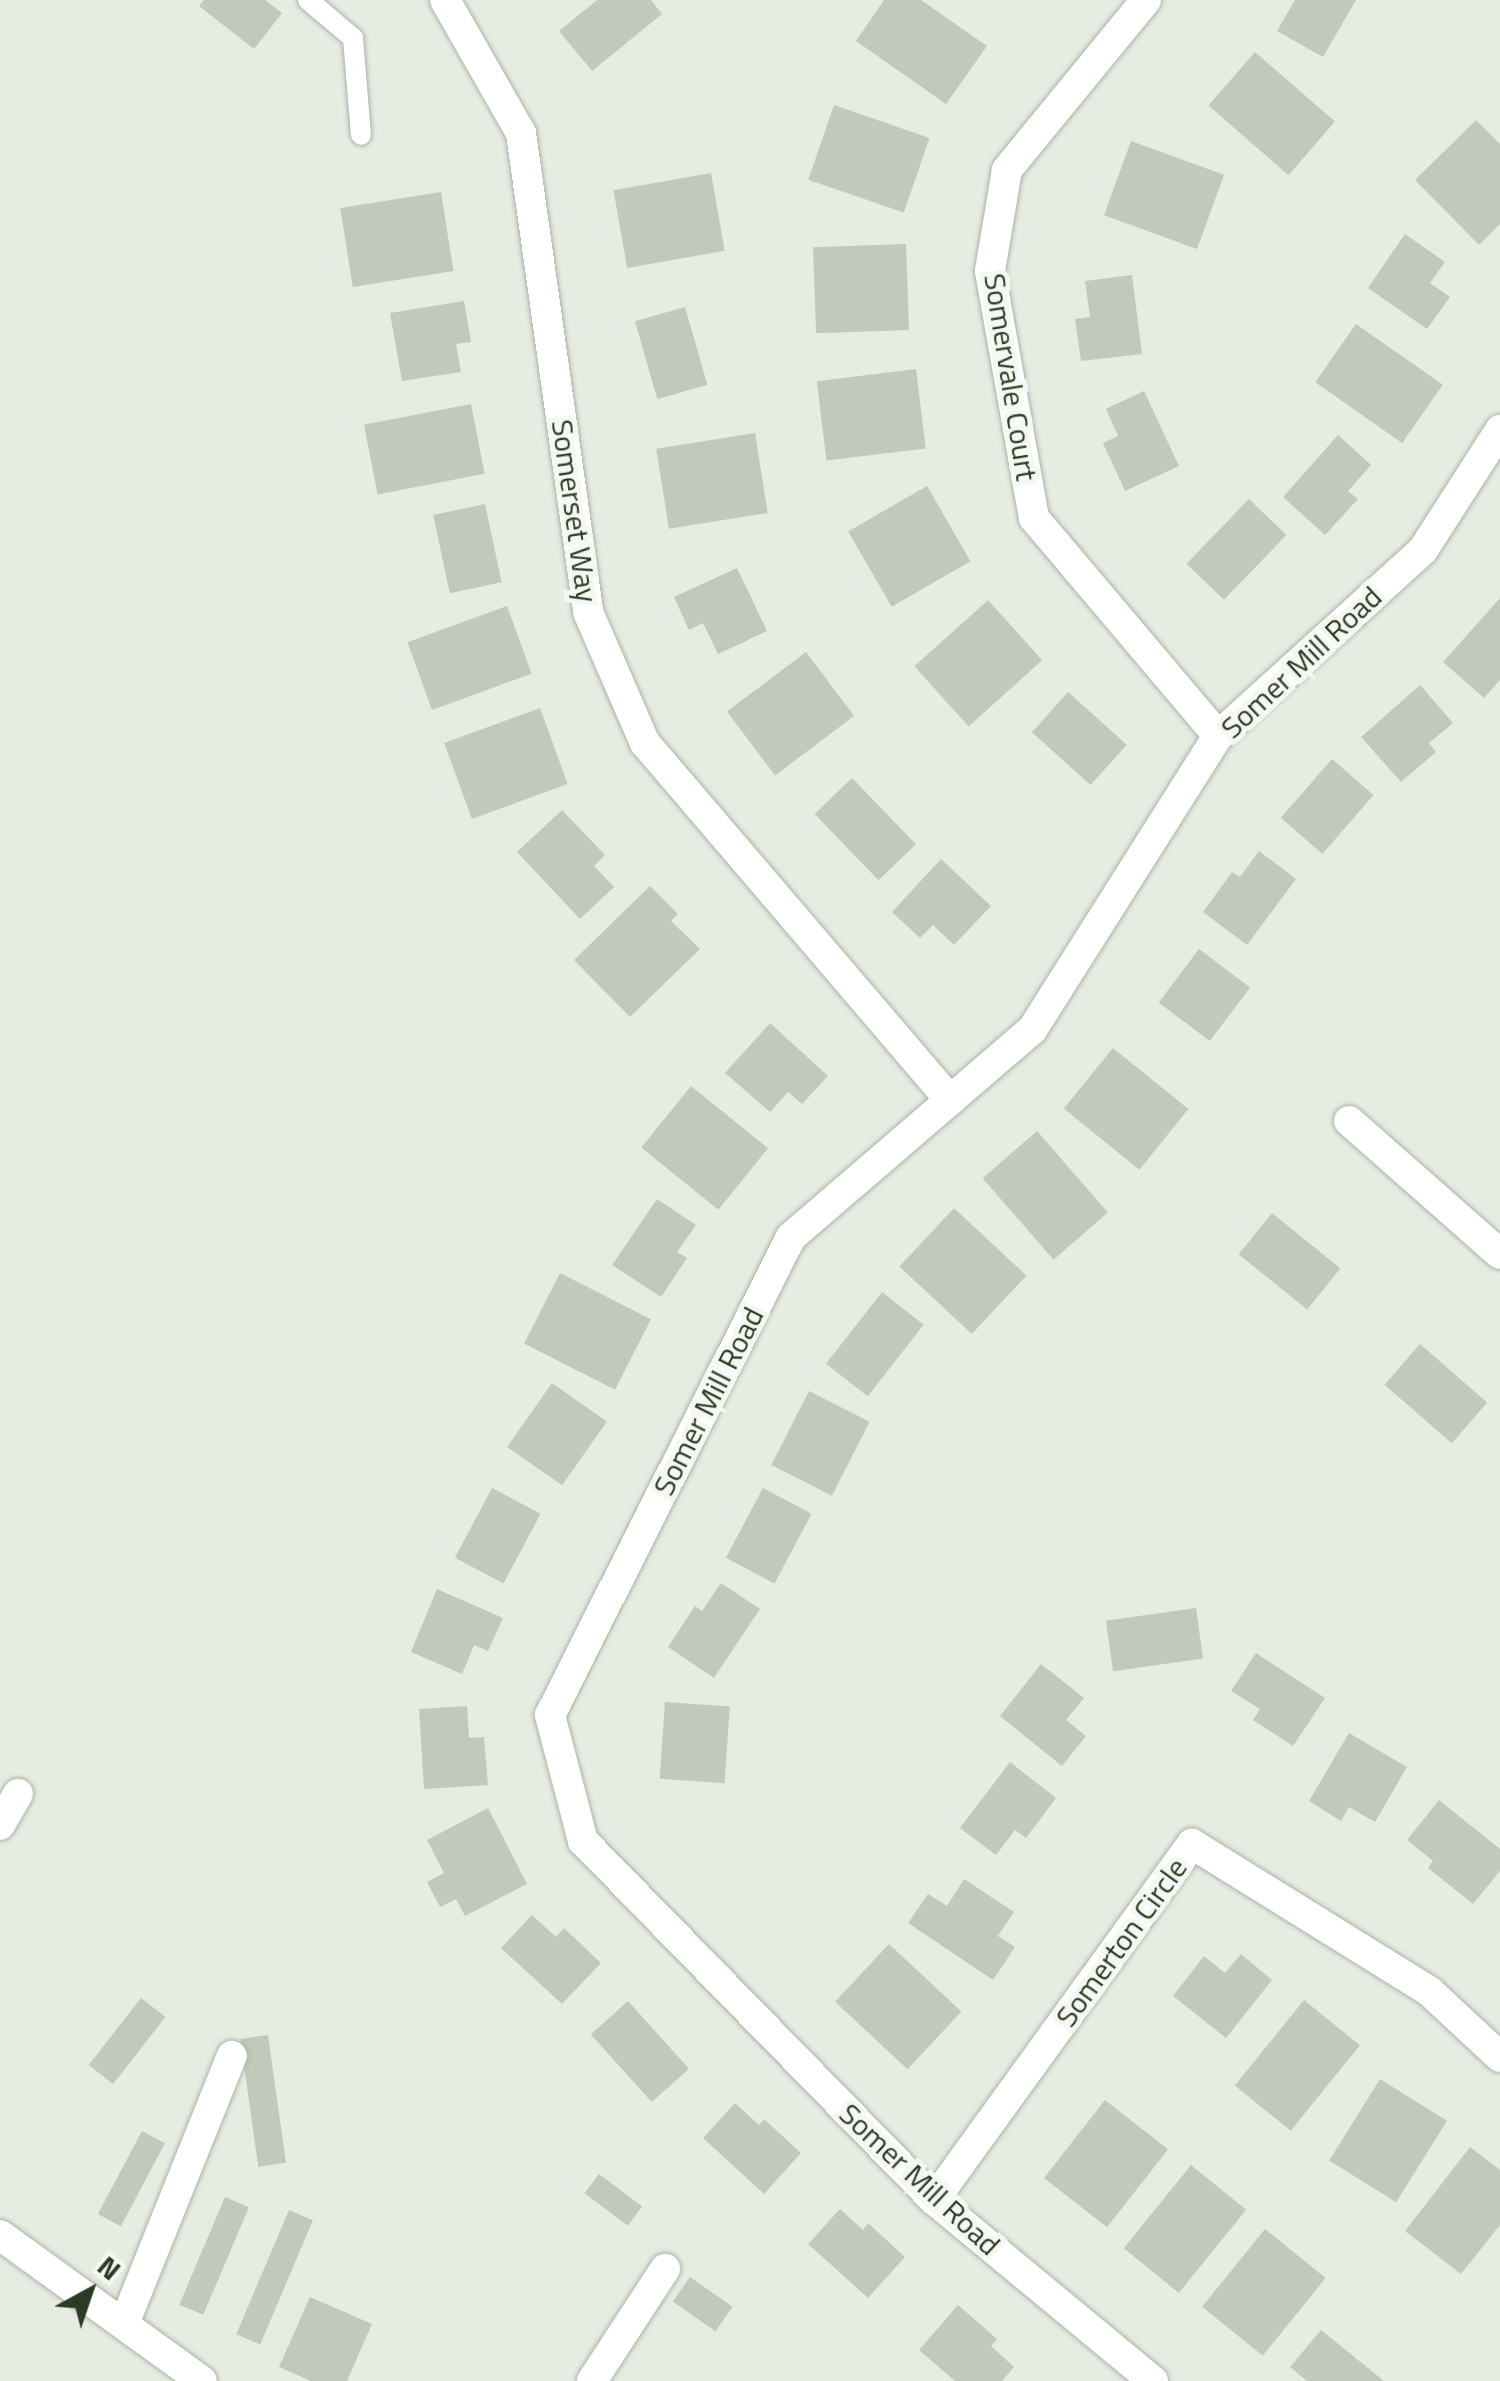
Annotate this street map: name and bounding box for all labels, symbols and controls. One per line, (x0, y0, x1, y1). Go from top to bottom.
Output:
street label: Somervale Court (977, 271, 1045, 483)
street label: Somerset Way (544, 417, 606, 605)
street label: Somer Mill Road (1213, 578, 1389, 746)
street label: Somer Mill Road (645, 1301, 771, 1501)
street label: Somerton Circle (1048, 1851, 1194, 2033)
street label: Somer Mill Road (832, 2095, 1008, 2263)
north arrow (40, 2241, 140, 2341)
text: N (88, 2245, 131, 2290)

